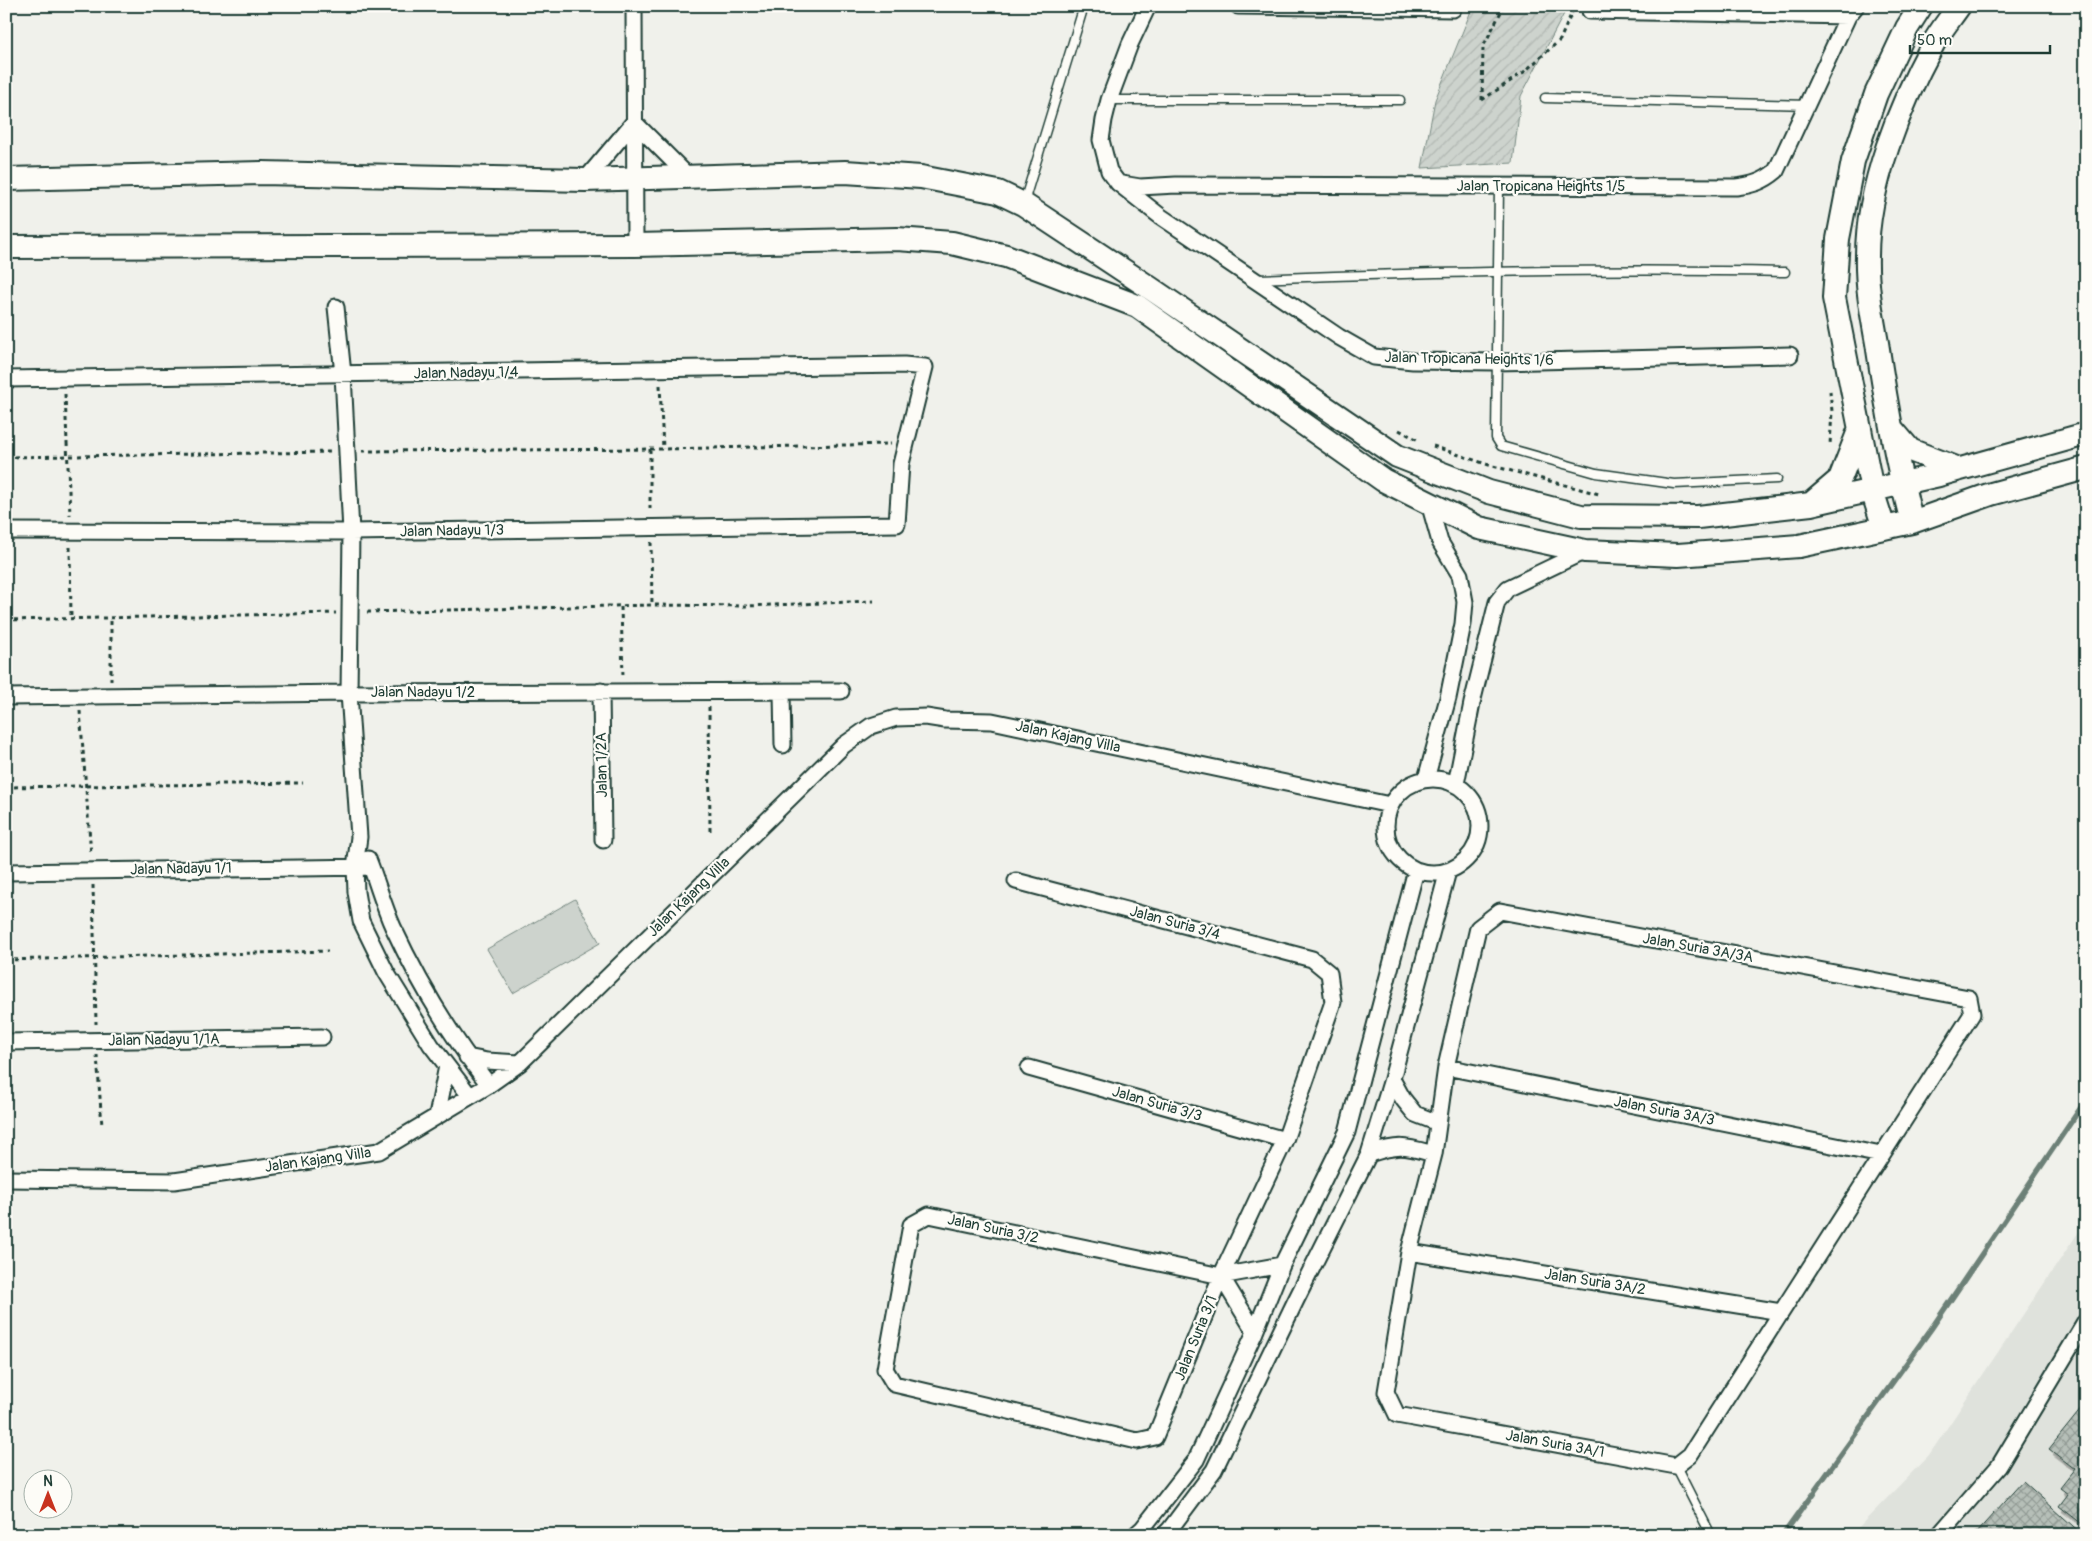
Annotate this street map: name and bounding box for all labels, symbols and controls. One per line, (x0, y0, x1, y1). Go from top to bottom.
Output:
scale bar (1910, 22, 2050, 54)
text: 50 m (1917, 31, 1952, 50)
street label: Jalan Tropicana Heights 1/5 (1457, 177, 1625, 196)
street label: Jalan Tropicana Heights 1/6 (1384, 348, 1554, 370)
street label: Jalan Nadayu 1/4 (414, 363, 519, 383)
street label: Jalan Nadayu 1/3 (400, 521, 504, 541)
street label: Jalan Nadayu 1/2 (371, 683, 475, 702)
street label: Jalan Kajang Villa (1014, 717, 1122, 757)
street label: Jalan 1/2A (592, 732, 612, 798)
street label: Jalan Kajang Villa (644, 853, 734, 941)
street label: Jalan Nadayu 1/1 (130, 859, 232, 879)
street label: Jalan Suria 3/4 (1128, 902, 1223, 944)
street label: Jalan Suria 3A/3A (1641, 929, 1755, 967)
street label: Jalan Nadayu 1/1A (108, 1030, 220, 1050)
street label: Jalan Suria 3/3 (1110, 1082, 1204, 1126)
street label: Jalan Suria 3A/3 (1612, 1092, 1716, 1130)
street label: Jalan Kajang Villa (264, 1143, 372, 1177)
street label: Jalan Suria 3/2 (946, 1210, 1040, 1248)
street label: Jalan Suria 3A/2 (1543, 1265, 1647, 1299)
street label: Jalan Suria 3/1 (1170, 1293, 1222, 1383)
street label: Jalan Suria 3A/1 (1504, 1426, 1606, 1462)
north arrow (22, 1468, 72, 1518)
text: N (43, 1473, 53, 1490)

